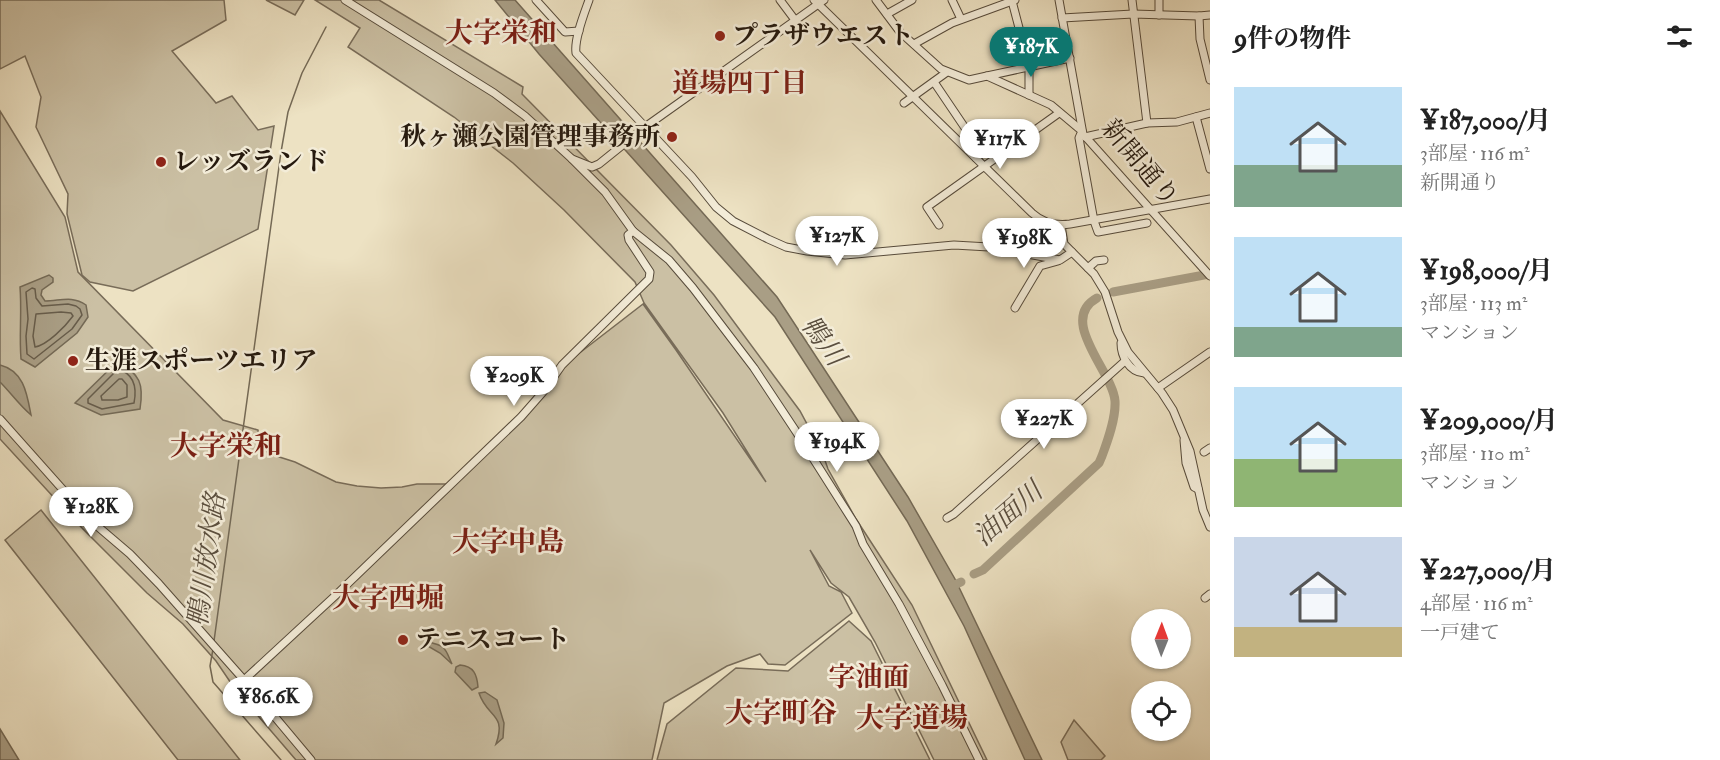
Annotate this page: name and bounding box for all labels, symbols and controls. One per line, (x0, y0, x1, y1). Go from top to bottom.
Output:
district label: 大字栄和 (445, 16, 557, 51)
place label: プラザウエスト (732, 20, 914, 52)
icon: filters (1663, 20, 1696, 53)
text: 9件の物件 (1234, 23, 1351, 55)
pin: ¥187K (989, 27, 1073, 78)
marker: プラザウエスト (713, 29, 727, 43)
text: ¥187K (1004, 34, 1058, 59)
district label: 道場四丁目 (673, 67, 808, 100)
text: ¥187,000/月 (1420, 105, 1551, 137)
icon: home (1282, 111, 1354, 183)
street label: 新開通り (1094, 113, 1186, 213)
pin: ¥117K (958, 119, 1042, 170)
place label: 秋ヶ瀬公園管理事務所 (400, 121, 660, 153)
text: ¥117K (974, 126, 1026, 151)
marker: 秋ヶ瀬公園管理事務所 (665, 130, 679, 144)
text: 3部屋 · 116 m² (1420, 141, 1530, 166)
place label: レッズランド (173, 146, 329, 178)
marker: レッズランド (154, 155, 168, 169)
text: 新開通り (1420, 170, 1500, 195)
pin: ¥127K (795, 216, 879, 267)
pin: ¥198K (982, 218, 1066, 269)
text: ¥127K (809, 223, 865, 248)
text: ¥198K (996, 225, 1052, 250)
text: ¥198,000/月 (1420, 255, 1553, 287)
icon: home (1282, 261, 1354, 333)
text: 3部屋 · 113 m² (1420, 291, 1527, 316)
water label: 鴨川 (794, 309, 854, 375)
text: マンション (1420, 320, 1519, 345)
place label: 生涯スポーツエリア (85, 345, 317, 377)
marker: 生涯スポーツエリア (66, 354, 80, 368)
pin: ¥209K (472, 356, 556, 407)
text: ¥209K (484, 363, 544, 388)
pin: ¥227K (1002, 399, 1086, 450)
text: ¥209,000/月 (1420, 405, 1558, 437)
text: ¥227K (1015, 406, 1073, 431)
icon: home (1282, 411, 1354, 483)
pin: ¥194K (795, 422, 879, 473)
district label: 大字栄和 (170, 429, 282, 464)
text: ¥194K (808, 429, 866, 454)
text: 3部屋 · 110 m² (1420, 441, 1530, 466)
text: マンション (1420, 470, 1519, 495)
water label: 油面川 (967, 473, 1052, 553)
pin: ¥128K (49, 487, 133, 538)
water label: 鴨川放水路 (181, 489, 233, 629)
text: ¥128K (63, 494, 119, 519)
district label: 大字中島 (452, 525, 564, 560)
text: ¥227,000/月 (1420, 555, 1556, 587)
icon: home (1282, 561, 1354, 633)
district label: 大字西堀 (332, 581, 444, 616)
text: 4部屋 · 116 m² (1420, 591, 1533, 616)
north arrow (1131, 609, 1191, 669)
map controls (1131, 609, 1191, 741)
text: 一戸建て (1420, 620, 1500, 645)
place label: テニスコート (415, 624, 570, 656)
marker: テニスコート (396, 633, 410, 647)
district label: 字油面 (829, 661, 910, 694)
pin: ¥86.6K (219, 677, 317, 728)
button: locate (1131, 681, 1191, 741)
text: ¥86.6K (237, 684, 299, 709)
district label: 大字町谷 (725, 696, 837, 731)
district label: 大字道場 (856, 701, 968, 736)

